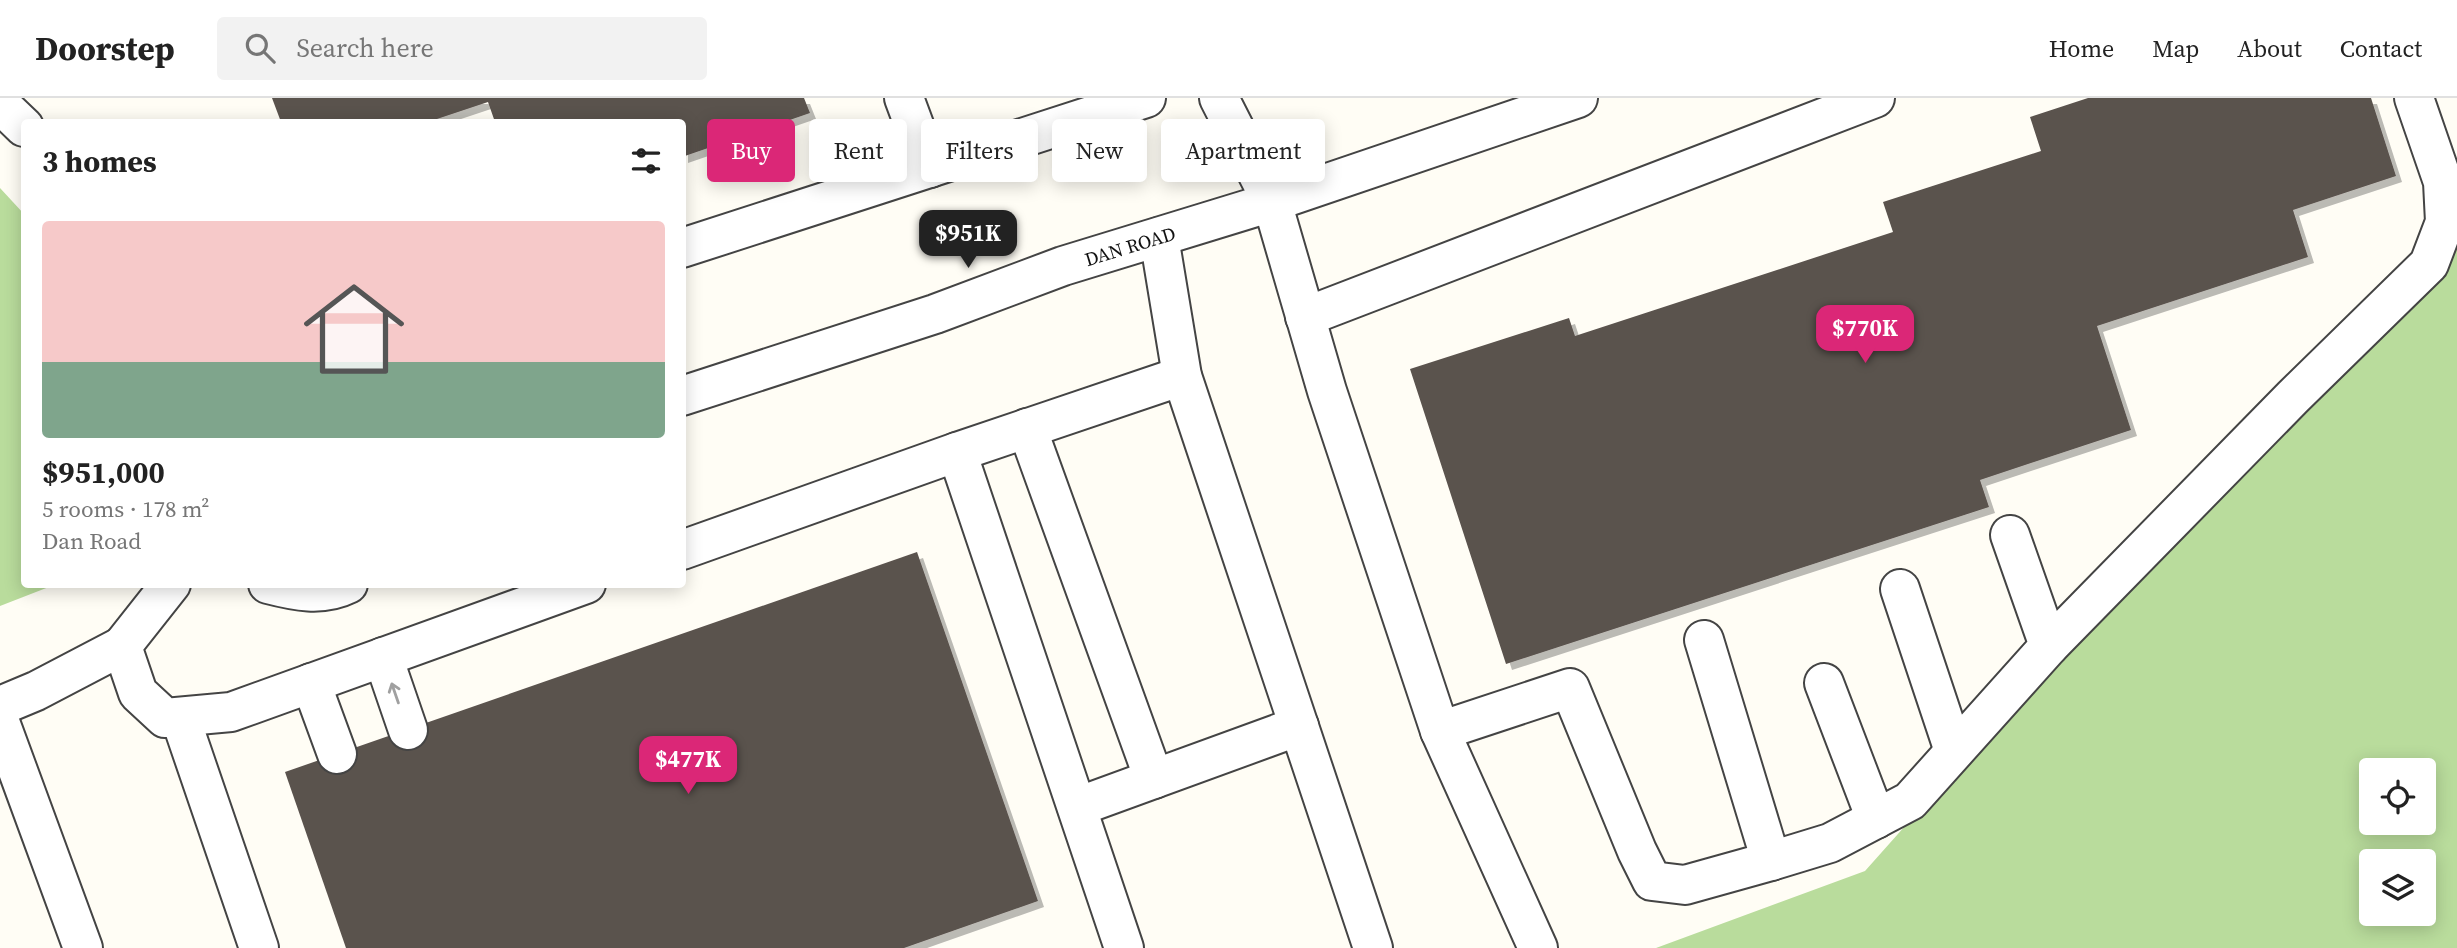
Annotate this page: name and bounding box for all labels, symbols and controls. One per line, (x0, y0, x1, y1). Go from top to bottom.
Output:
search box (217, 17, 707, 80)
text: Doorstep (35, 26, 175, 71)
icon: search (241, 29, 279, 67)
text: Search here (297, 30, 434, 66)
text: Home (2049, 32, 2114, 65)
text: Map (2152, 32, 2199, 65)
text: About (2237, 32, 2302, 65)
text: Contact (2340, 32, 2422, 65)
chip: Buy (707, 119, 795, 182)
chip: Rent (809, 119, 907, 182)
chip: Filters (921, 119, 1038, 182)
chip: New (1052, 119, 1147, 182)
chip: Apartment (1161, 119, 1325, 182)
text: 3 homes (42, 141, 157, 182)
icon: filters (627, 142, 665, 180)
pin: $951K (919, 211, 1017, 270)
text: $951K (935, 217, 1001, 249)
street label: DAN ROAD (1081, 220, 1179, 272)
icon: home (291, 266, 417, 392)
pin: $770K (1816, 306, 1914, 365)
text: $770K (1832, 312, 1898, 344)
text: $951,000 (42, 452, 165, 493)
text: 5 rooms · 178 m² (42, 493, 209, 525)
text: Dan Road (42, 525, 141, 557)
one-way arrow (388, 683, 400, 705)
pin: $477K (639, 736, 737, 796)
text: $477K (655, 743, 721, 775)
map controls (2359, 758, 2436, 926)
button: locate (2359, 758, 2436, 835)
button: layers (2359, 849, 2436, 926)

